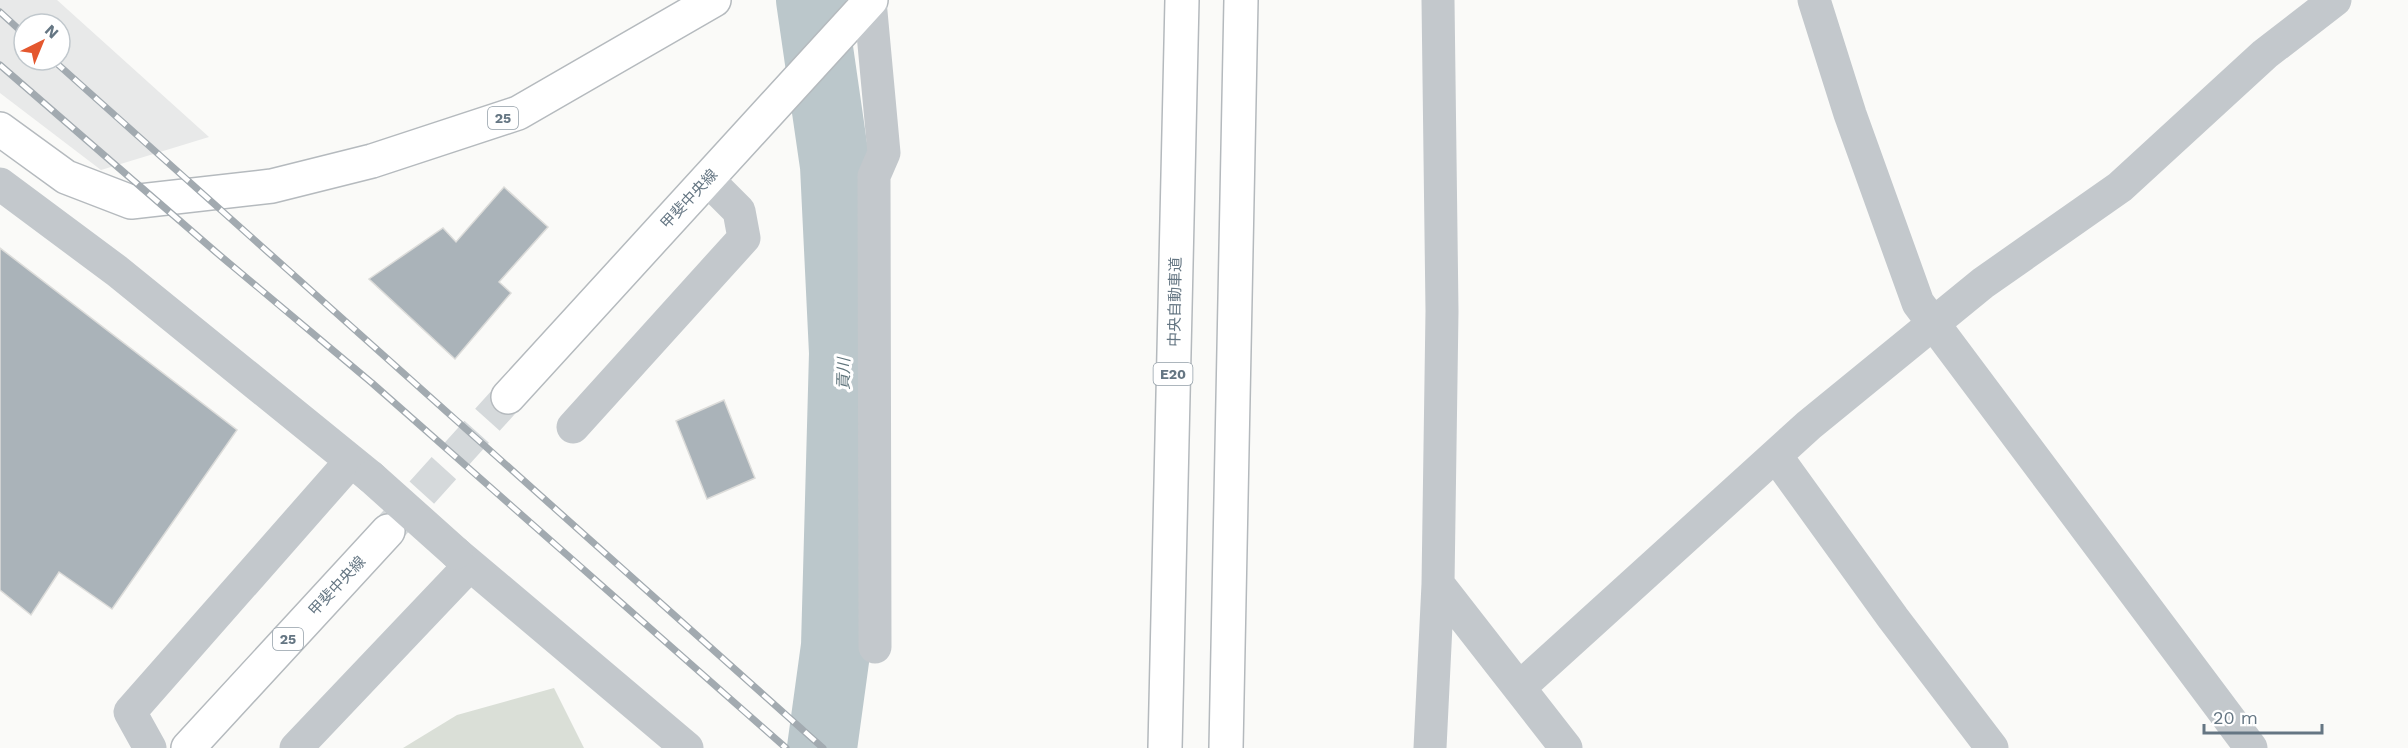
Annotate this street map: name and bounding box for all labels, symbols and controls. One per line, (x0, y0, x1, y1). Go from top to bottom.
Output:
north arrow (12, 12, 72, 72)
text: N (41, 20, 63, 42)
road number: 25 (488, 107, 518, 129)
street label: 甲斐中央線 (657, 165, 721, 233)
street label: 中央自動車道 (1165, 257, 1185, 347)
water label: 貢川 (834, 356, 853, 390)
road number: E20 (1154, 363, 1192, 385)
street label: 甲斐中央線 (305, 552, 369, 620)
road number: 25 (273, 628, 303, 650)
scale bar (2204, 697, 2322, 735)
text: 20 m (2213, 707, 2258, 728)

